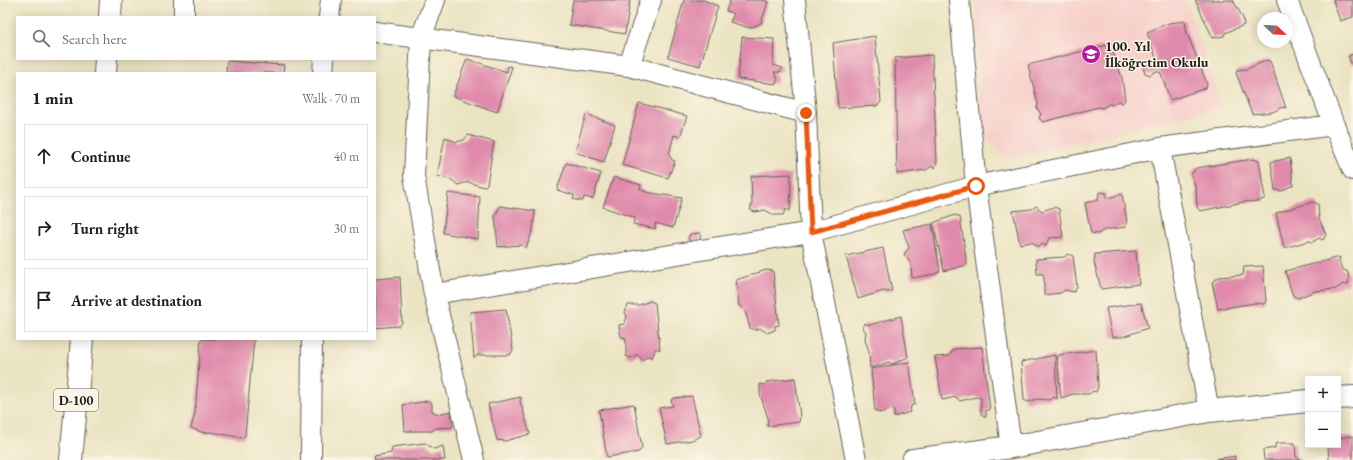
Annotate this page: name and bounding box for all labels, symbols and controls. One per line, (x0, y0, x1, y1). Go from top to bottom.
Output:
north arrow (1257, 12, 1293, 48)
search box (16, 16, 376, 60)
icon: search (30, 27, 52, 49)
text: Search here (62, 29, 127, 48)
place label: 100. Yıl İlköğretim Okulu (1105, 37, 1209, 71)
school or university icon: 100. Yıl İlköğretim Okulu (1080, 43, 1102, 65)
text: 1 min (32, 87, 73, 109)
text: Walk · 70 m (302, 90, 360, 107)
route end (797, 104, 815, 122)
icon: ahead (33, 145, 55, 167)
text: Continue (71, 147, 131, 166)
text: 40 m (334, 148, 359, 165)
route start (967, 177, 985, 195)
icon: right (33, 217, 55, 239)
text: Turn right (71, 219, 139, 238)
text: 30 m (334, 220, 359, 237)
icon: arrive (33, 289, 55, 311)
text: Arrive at destination (71, 291, 202, 310)
map controls (1305, 376, 1341, 448)
button: + (1305, 376, 1341, 412)
road number: D-100 (54, 389, 98, 411)
button: − (1305, 412, 1341, 448)

